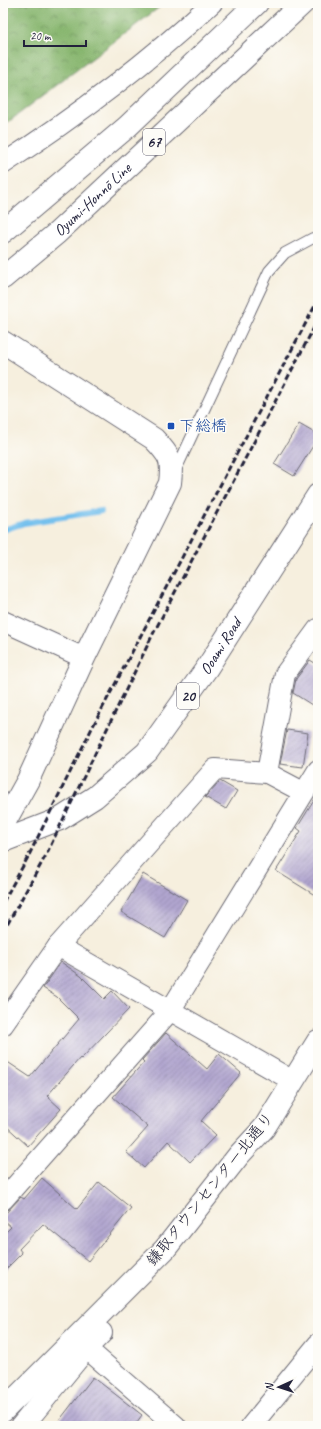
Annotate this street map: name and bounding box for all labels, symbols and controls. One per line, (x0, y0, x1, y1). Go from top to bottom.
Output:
scale bar (24, 22, 86, 48)
text: 20 m (30, 28, 52, 44)
road number: 67 (143, 129, 165, 155)
street label: Oyumi-Honnō Line (50, 158, 137, 241)
place label: 下総橋 (179, 416, 227, 436)
marker: 下総橋 (166, 421, 176, 431)
street label: Ooami Road (195, 612, 248, 679)
road number: 20 (177, 683, 199, 709)
street label: 鎌取タウンセンター北通り (142, 1108, 278, 1270)
north arrow (259, 1367, 299, 1407)
text: N (262, 1382, 276, 1391)

